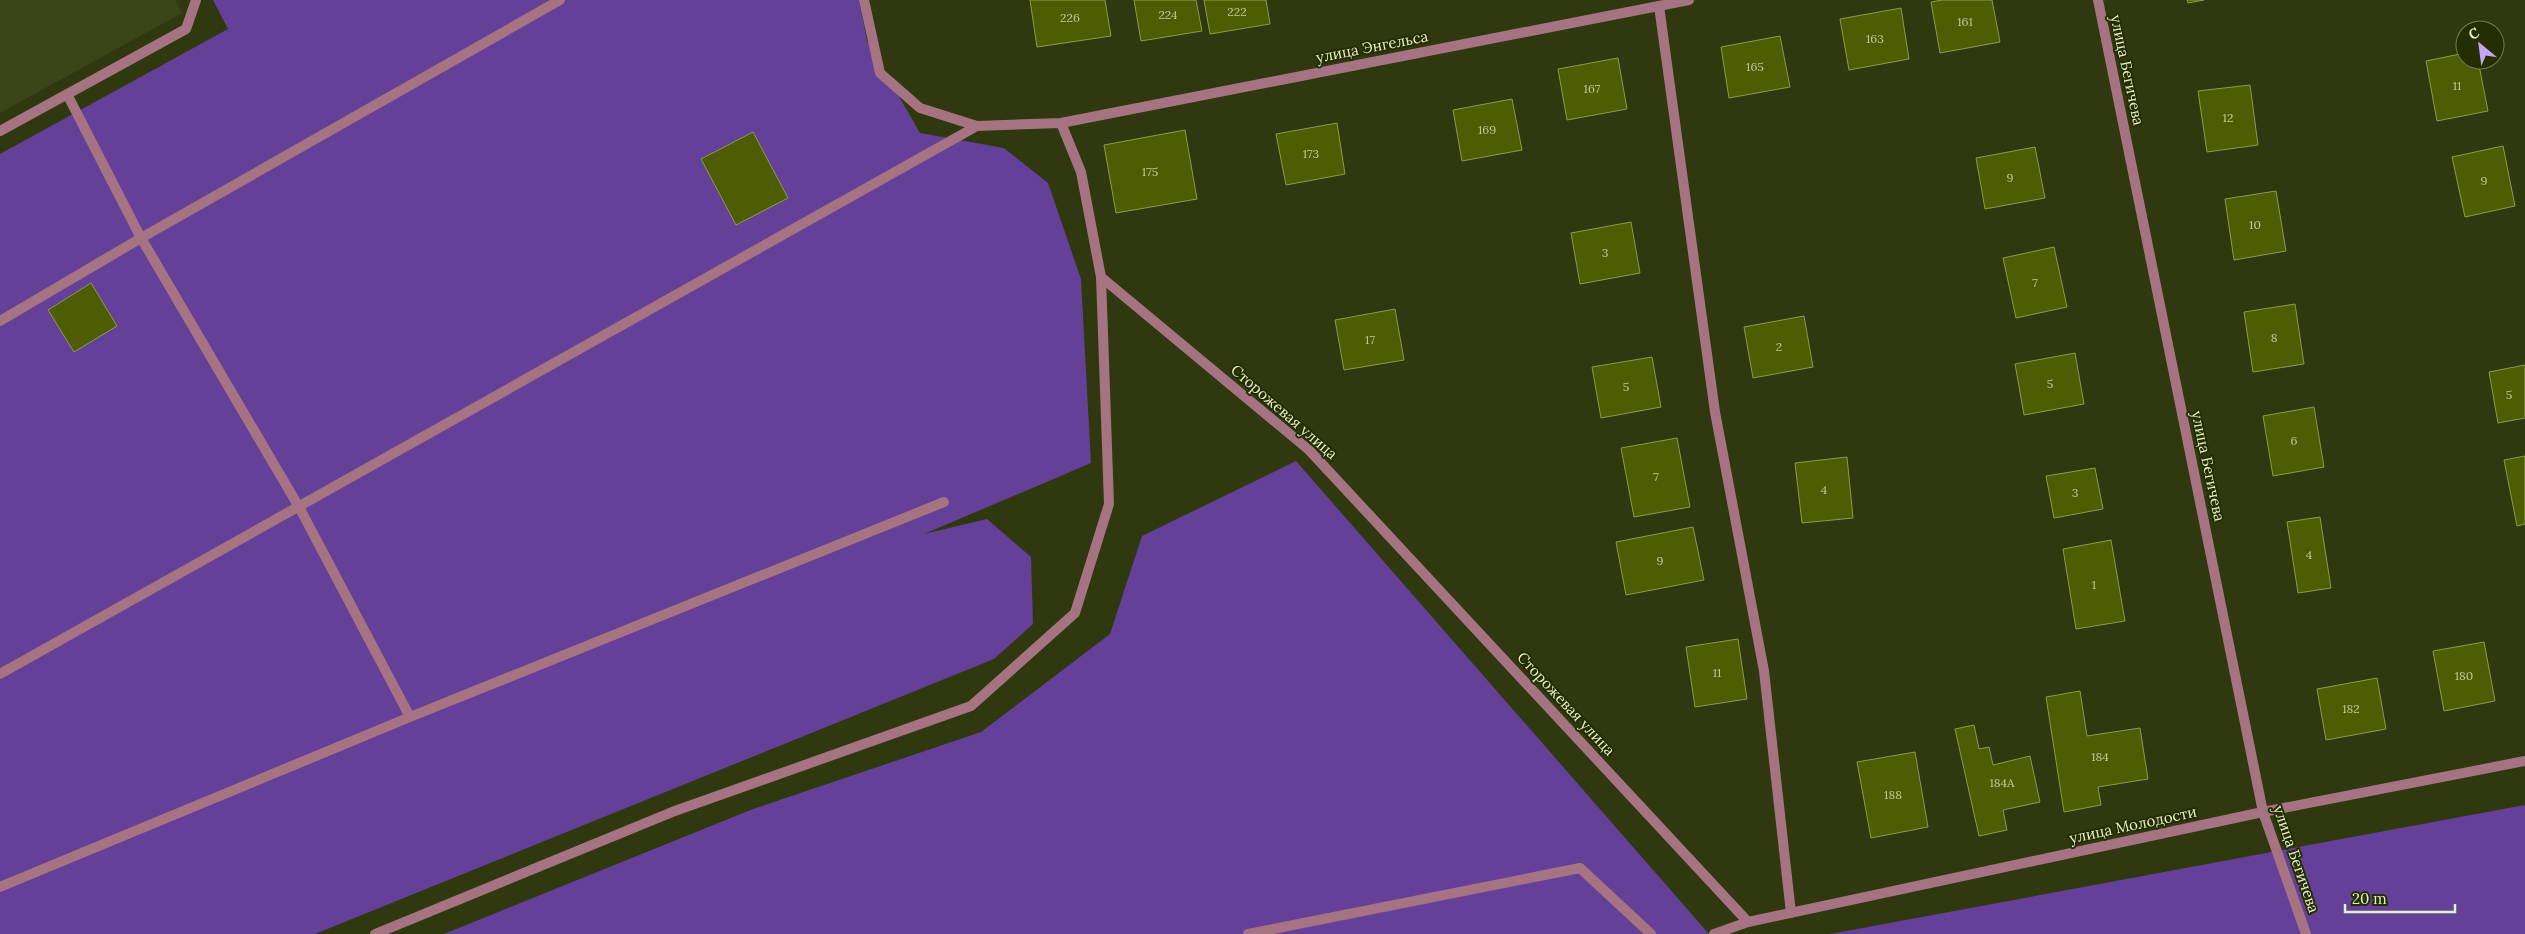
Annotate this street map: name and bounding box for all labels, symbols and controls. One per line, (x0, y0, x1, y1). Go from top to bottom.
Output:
house number: 222 (1227, 4, 1247, 19)
house number: 224 (1158, 7, 1178, 22)
house number: 226 (1060, 10, 1080, 25)
street label: улица Бегичева (2106, 13, 2149, 127)
house number: 161 (1957, 14, 1973, 29)
north arrow (2455, 20, 2505, 70)
text: С (2465, 23, 2483, 44)
street label: улица Энгельса (1314, 26, 1430, 67)
house number: 163 (1866, 31, 1884, 46)
house number: 165 (1746, 59, 1764, 74)
house number: 11 (2453, 78, 2461, 93)
house number: 167 (1584, 81, 1601, 96)
house number: 12 (2223, 110, 2233, 125)
house number: 169 (1478, 122, 1496, 137)
house number: 173 (1303, 146, 1320, 161)
house number: 175 (1142, 164, 1158, 179)
house number: 9 (2007, 170, 2014, 185)
house number: 9 (2481, 173, 2488, 188)
house number: 10 (2249, 217, 2261, 232)
house number: 3 (1602, 245, 1609, 260)
house number: 7 (2032, 275, 2038, 290)
house number: 8 (2271, 330, 2278, 345)
house number: 17 (1365, 332, 1375, 347)
house number: 2 (1776, 339, 1782, 354)
street label: Сторожевая улица (1227, 360, 1342, 463)
house number: 5 (2047, 376, 2053, 391)
house number: 5 (1623, 379, 1629, 394)
house number: 5 (2506, 387, 2512, 402)
street label: улица Бегичева (2187, 409, 2230, 523)
house number: 6 (2291, 433, 2298, 448)
house number: 7 (1653, 469, 1659, 484)
house number: 4 (1821, 482, 1828, 497)
house number: 3 (2072, 485, 2079, 500)
house number: 4 (2306, 547, 2313, 562)
house number: 9 (1657, 553, 1664, 568)
house number: 1 (2092, 577, 2096, 592)
street label: Сторожевая улица (1513, 648, 1620, 760)
house number: 11 (1713, 665, 1721, 680)
house number: 180 (2455, 668, 2473, 683)
house number: 182 (2342, 701, 2360, 716)
house number: 184 (2091, 749, 2109, 764)
house number: 184А (1989, 775, 2015, 790)
house number: 188 (1884, 787, 1902, 802)
street label: улица Молодости (2067, 802, 2198, 847)
street label: улица Бегичева (2269, 803, 2324, 915)
scale bar (2345, 882, 2455, 914)
text: 20 m (2352, 889, 2387, 908)

